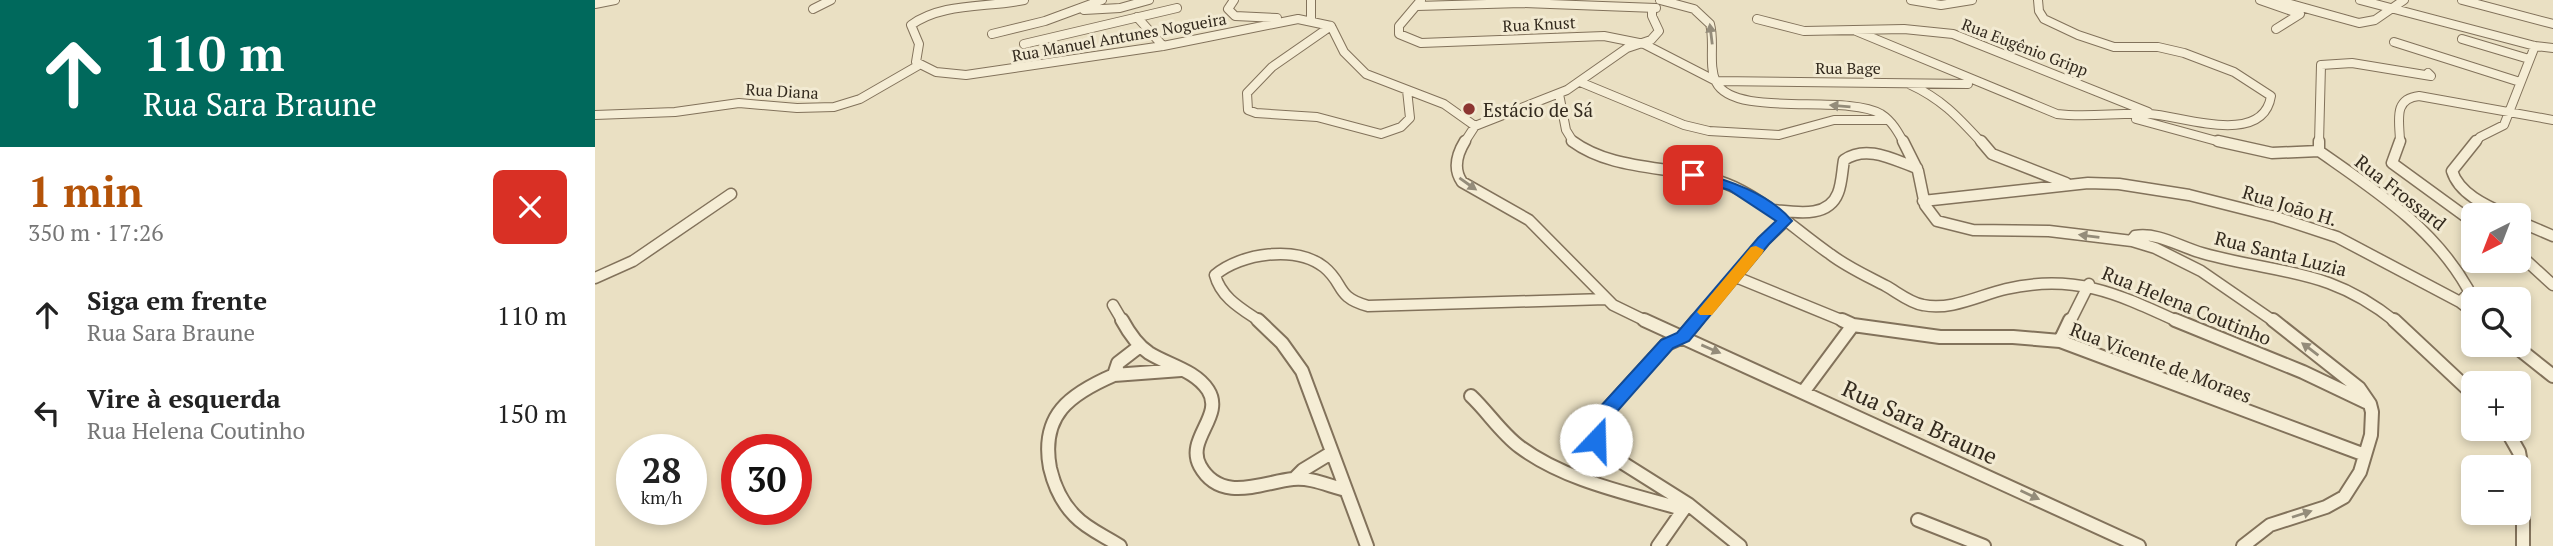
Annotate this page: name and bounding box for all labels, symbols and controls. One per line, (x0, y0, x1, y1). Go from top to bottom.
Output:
street label: Rua Manuel Antunes Nogueira (1010, 7, 1228, 67)
street label: Rua Knust (1502, 11, 1576, 37)
street label: Rua Eugênio Gripp (1959, 13, 2091, 81)
text: 110 m (143, 20, 285, 85)
one-way arrow (1706, 23, 1717, 45)
icon: ahead (28, 28, 119, 119)
street label: Rua Bage (1815, 57, 1881, 79)
street label: Rua Diana (745, 78, 819, 104)
text: Rua Sara Braune (143, 83, 377, 125)
place label: Estácio de Sá (1483, 97, 1594, 122)
one-way arrow (1829, 100, 1851, 111)
marker: Estácio de Sá (1461, 101, 1477, 117)
pin (1663, 145, 1723, 205)
street label: Rua Frossard (2350, 149, 2452, 236)
icon: arrive (1674, 156, 1712, 194)
text: 1 min (28, 163, 143, 219)
button: close (493, 170, 567, 244)
one-way arrow (1458, 177, 1478, 190)
street label: Rua João H. (2239, 179, 2341, 231)
north arrow (2461, 203, 2531, 273)
map controls (2461, 203, 2531, 525)
text: 350 m · 17:26 (28, 217, 163, 248)
street label: Rua Santa Luzia (2212, 224, 2350, 282)
one-way arrow (2078, 230, 2100, 241)
street label: Rua Helena Coutinho (2099, 260, 2275, 350)
text: Siga em frente (87, 283, 267, 317)
button: search (2461, 287, 2531, 357)
icon: ahead (28, 296, 66, 334)
text: 110 m (497, 298, 567, 332)
street label: Rua Vicente de Moraes (2067, 316, 2255, 408)
text: Rua Sara Braune (87, 317, 255, 348)
one-way arrow (2301, 341, 2319, 356)
one-way arrow (1701, 344, 1722, 355)
button: + (2461, 371, 2531, 441)
street label: Rua Sara Braune (1837, 372, 2003, 472)
text: Vire à esquerda (87, 381, 281, 415)
icon: left (28, 394, 66, 432)
text: 150 m (497, 396, 567, 430)
position arrow (1559, 403, 1633, 477)
text: Rua Helena Coutinho (87, 415, 305, 446)
speed limit sign: 30 (721, 434, 812, 525)
text: 28 (642, 447, 681, 493)
button: − (2461, 455, 2531, 525)
text: km/h (641, 485, 682, 509)
one-way arrow (2020, 489, 2040, 501)
one-way arrow (2291, 508, 2312, 518)

